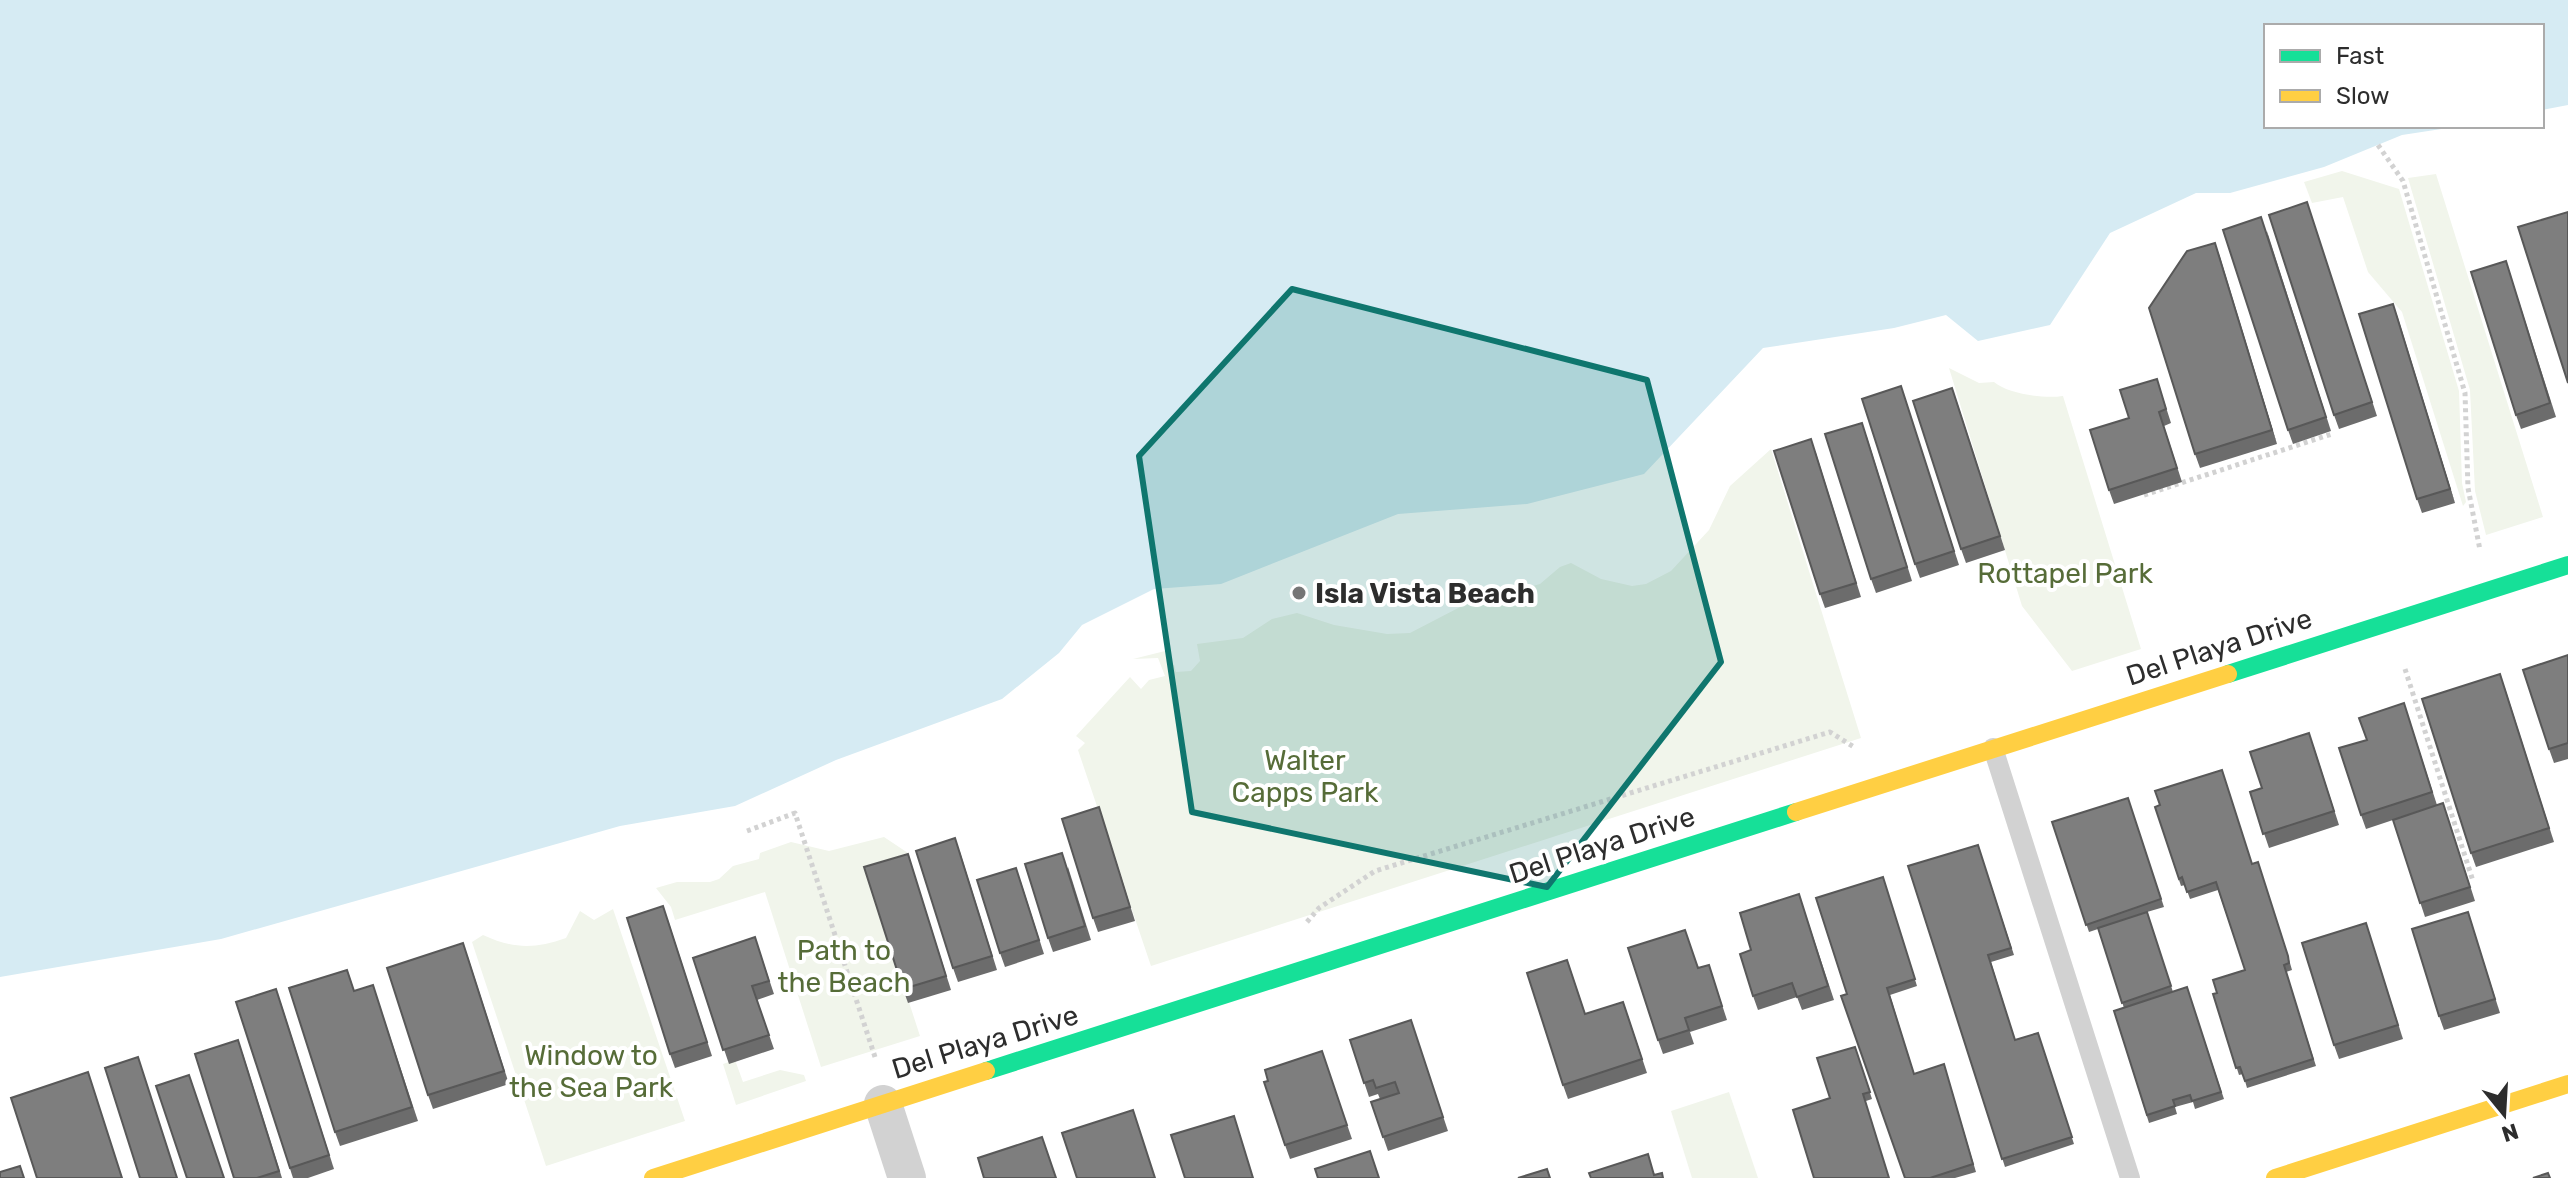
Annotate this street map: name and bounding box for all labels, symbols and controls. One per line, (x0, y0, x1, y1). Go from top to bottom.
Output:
legend (2264, 24, 2544, 128)
text: Fast (2336, 42, 2384, 70)
text: Slow (2336, 82, 2389, 110)
park label: Rottapel Park (1977, 557, 2153, 590)
place label: Isla Vista Beach (1315, 577, 1535, 610)
marker: Isla Vista Beach (1290, 584, 1308, 602)
street label: Del Playa Drive (2122, 601, 2316, 693)
park label: Walter Capps Park (1232, 744, 1379, 809)
street label: Del Playa Drive (1505, 799, 1699, 891)
park label: Path to the Beach (778, 934, 910, 999)
street label: Del Playa Drive (888, 998, 1082, 1086)
park label: Window to the Sea Park (509, 1039, 674, 1104)
north arrow (2464, 1074, 2544, 1154)
text: N (2498, 1117, 2522, 1148)

